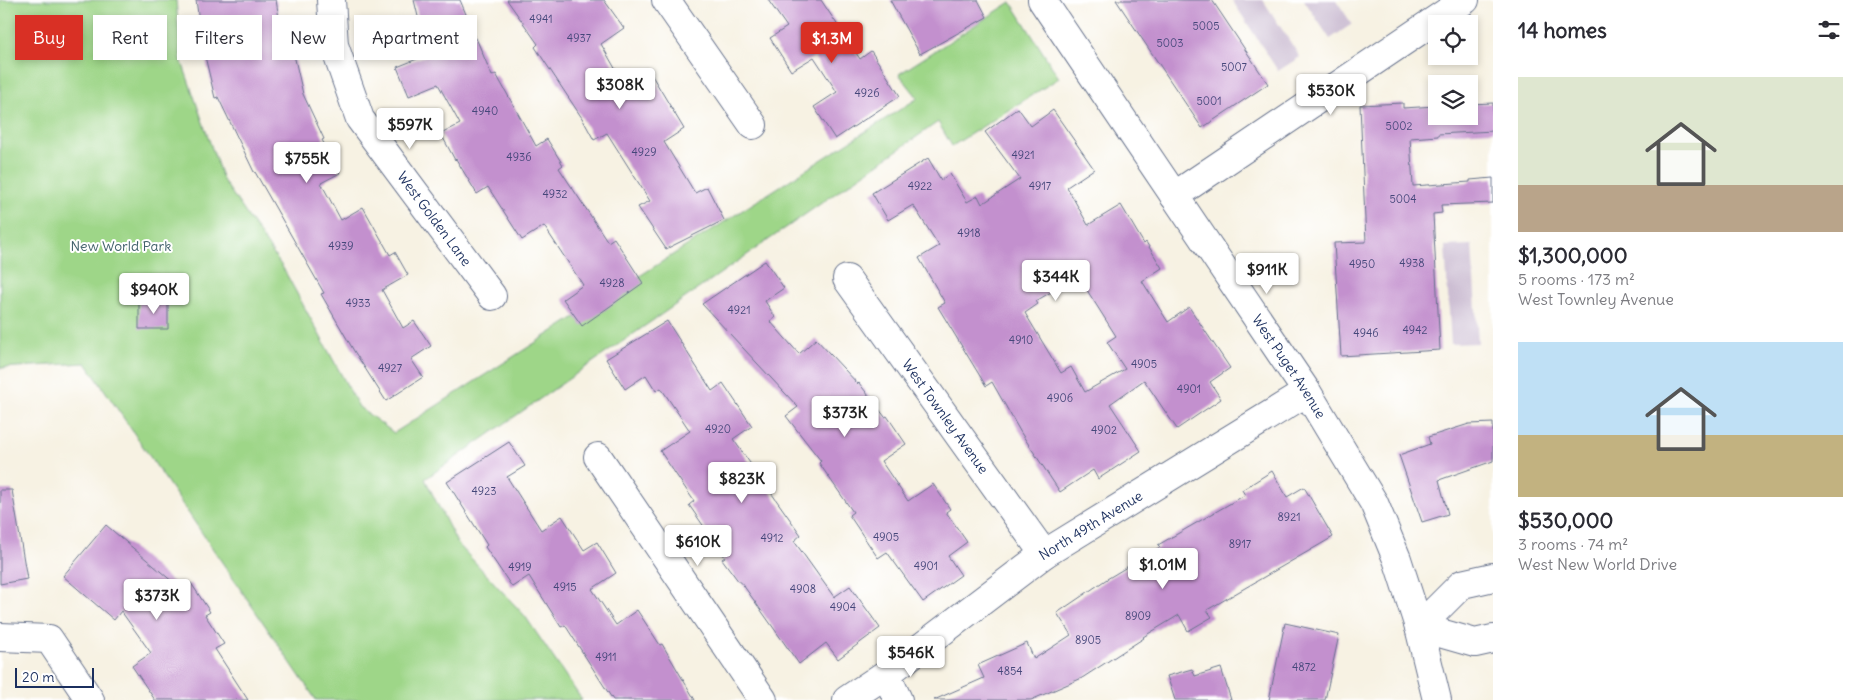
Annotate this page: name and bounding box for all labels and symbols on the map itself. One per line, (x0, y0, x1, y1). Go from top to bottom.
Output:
house number: 4941 (529, 12, 553, 26)
house number: 5005 (1192, 19, 1220, 33)
pin: $1.3M (797, 22, 867, 64)
house number: 4937 (567, 31, 592, 45)
house number: 5003 (1156, 36, 1184, 50)
house number: 5007 (1221, 60, 1248, 74)
pin: $308K (585, 68, 655, 110)
pin: $530K (1296, 74, 1366, 116)
house number: 4926 (854, 86, 880, 100)
house number: 5001 (1196, 94, 1222, 108)
house number: 4940 (472, 104, 498, 118)
pin: $597K (375, 108, 445, 150)
house number: 5002 (1386, 119, 1412, 133)
pin: $755K (272, 142, 342, 184)
house number: 4929 (631, 145, 657, 159)
house number: 4921 (1011, 148, 1035, 162)
house number: 4936 (506, 150, 532, 164)
street label: West Golden Lane (393, 168, 476, 270)
house number: 4922 (908, 179, 932, 193)
house number: 4917 (1029, 179, 1052, 193)
house number: 4932 (543, 187, 567, 201)
house number: 5004 (1389, 192, 1417, 206)
house number: 4918 (957, 226, 981, 240)
park label: New World Park (71, 237, 171, 255)
house number: 4939 (328, 239, 354, 253)
pin: $911K (1232, 252, 1302, 295)
house number: 4938 (1399, 256, 1425, 270)
house number: 4950 (1349, 257, 1375, 271)
pin: $344K (1021, 260, 1091, 302)
pin: $940K (119, 272, 189, 315)
house number: 4928 (599, 276, 625, 290)
house number: 4933 (345, 296, 371, 310)
house number: 4921 (727, 303, 751, 317)
street label: West Puget Avenue (1248, 311, 1330, 422)
house number: 4942 (1402, 323, 1428, 337)
house number: 4946 (1353, 326, 1379, 340)
house number: 4910 (1009, 333, 1033, 347)
street label: West Townley Avenue (898, 356, 992, 477)
house number: 4905 (1131, 357, 1157, 371)
house number: 4927 (378, 361, 403, 375)
house number: 4901 (1177, 382, 1201, 396)
house number: 4906 (1047, 391, 1073, 405)
pin: $373K (810, 396, 880, 438)
house number: 4920 (705, 422, 731, 436)
house number: 4902 (1091, 423, 1117, 437)
pin: $823K (707, 462, 777, 504)
house number: 4923 (472, 484, 496, 498)
street label: North 49th Avenue (1035, 487, 1146, 564)
house number: 8921 (1277, 510, 1301, 524)
pin: $610K (663, 524, 733, 567)
house number: 4905 (873, 530, 899, 544)
house number: 4912 (760, 531, 784, 545)
house number: 8917 (1229, 537, 1252, 551)
pin: $1.01M (1122, 548, 1204, 590)
house number: 4901 (914, 559, 938, 573)
house number: 4919 (508, 560, 532, 574)
pin: $373K (122, 578, 192, 621)
house number: 4915 (553, 580, 577, 594)
house number: 4908 (790, 582, 816, 596)
house number: 4904 (830, 600, 856, 614)
house number: 8909 (1125, 609, 1151, 623)
house number: 8905 (1075, 633, 1101, 647)
pin: $546K (876, 636, 946, 678)
house number: 4911 (595, 650, 617, 664)
house number: 4872 (1292, 660, 1316, 674)
house number: 4854 (997, 664, 1023, 678)
scale bar (15, 665, 94, 688)

